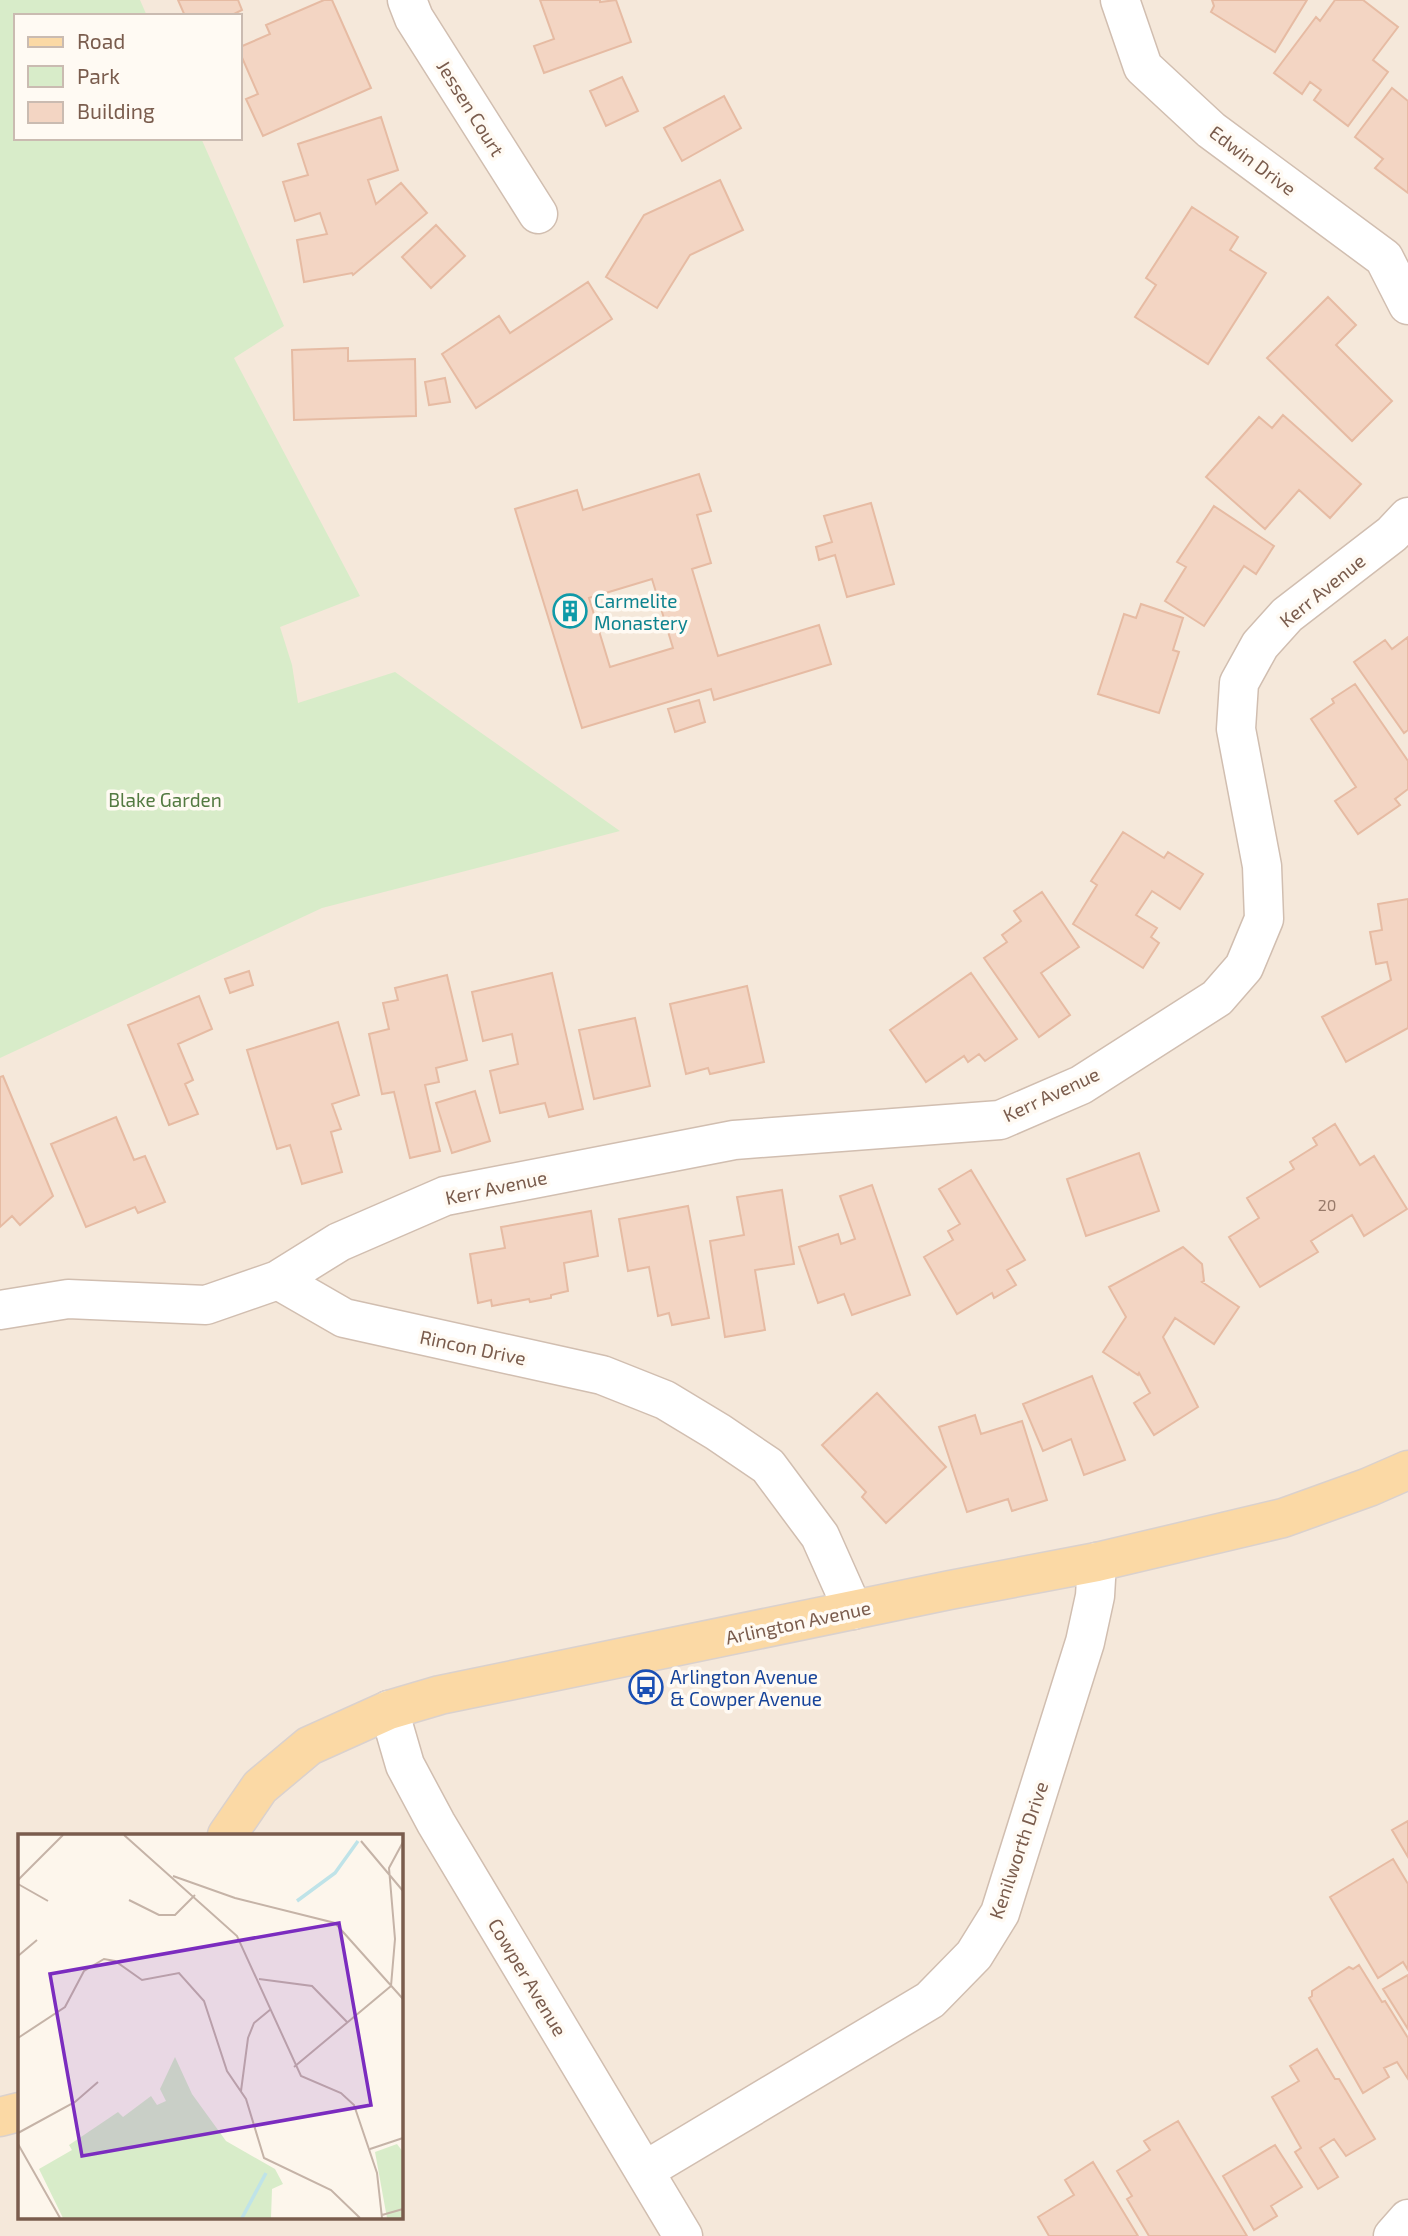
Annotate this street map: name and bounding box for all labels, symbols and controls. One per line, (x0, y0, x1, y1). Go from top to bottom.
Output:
legend (14, 14, 242, 140)
text: Road (77, 28, 125, 53)
street label: Jessen Court (432, 56, 510, 160)
text: Park (77, 63, 120, 88)
text: Building (77, 98, 155, 123)
street label: Edwin Drive (1205, 120, 1301, 200)
street label: Kerr Avenue (1275, 549, 1369, 631)
place label: Carmelite Monastery (594, 589, 688, 634)
building icon: Carmelite Monastery (551, 592, 589, 630)
park label: Blake Garden (108, 788, 222, 811)
street label: Kerr Avenue (999, 1062, 1103, 1126)
street label: Kerr Avenue (443, 1165, 549, 1209)
house number: 20 (1318, 1195, 1336, 1214)
street label: Rincon Drive (418, 1325, 528, 1369)
street label: Arlington Avenue (723, 1595, 873, 1649)
place label: Arlington Avenue & Cowper Avenue (670, 1665, 822, 1710)
bus stop icon: Arlington Avenue & Cowper Avenue (627, 1668, 665, 1706)
street label: Kenilworth Drive (984, 1778, 1052, 1922)
inset map (18, 1834, 402, 2218)
street label: Cowper Avenue (484, 1914, 572, 2040)

